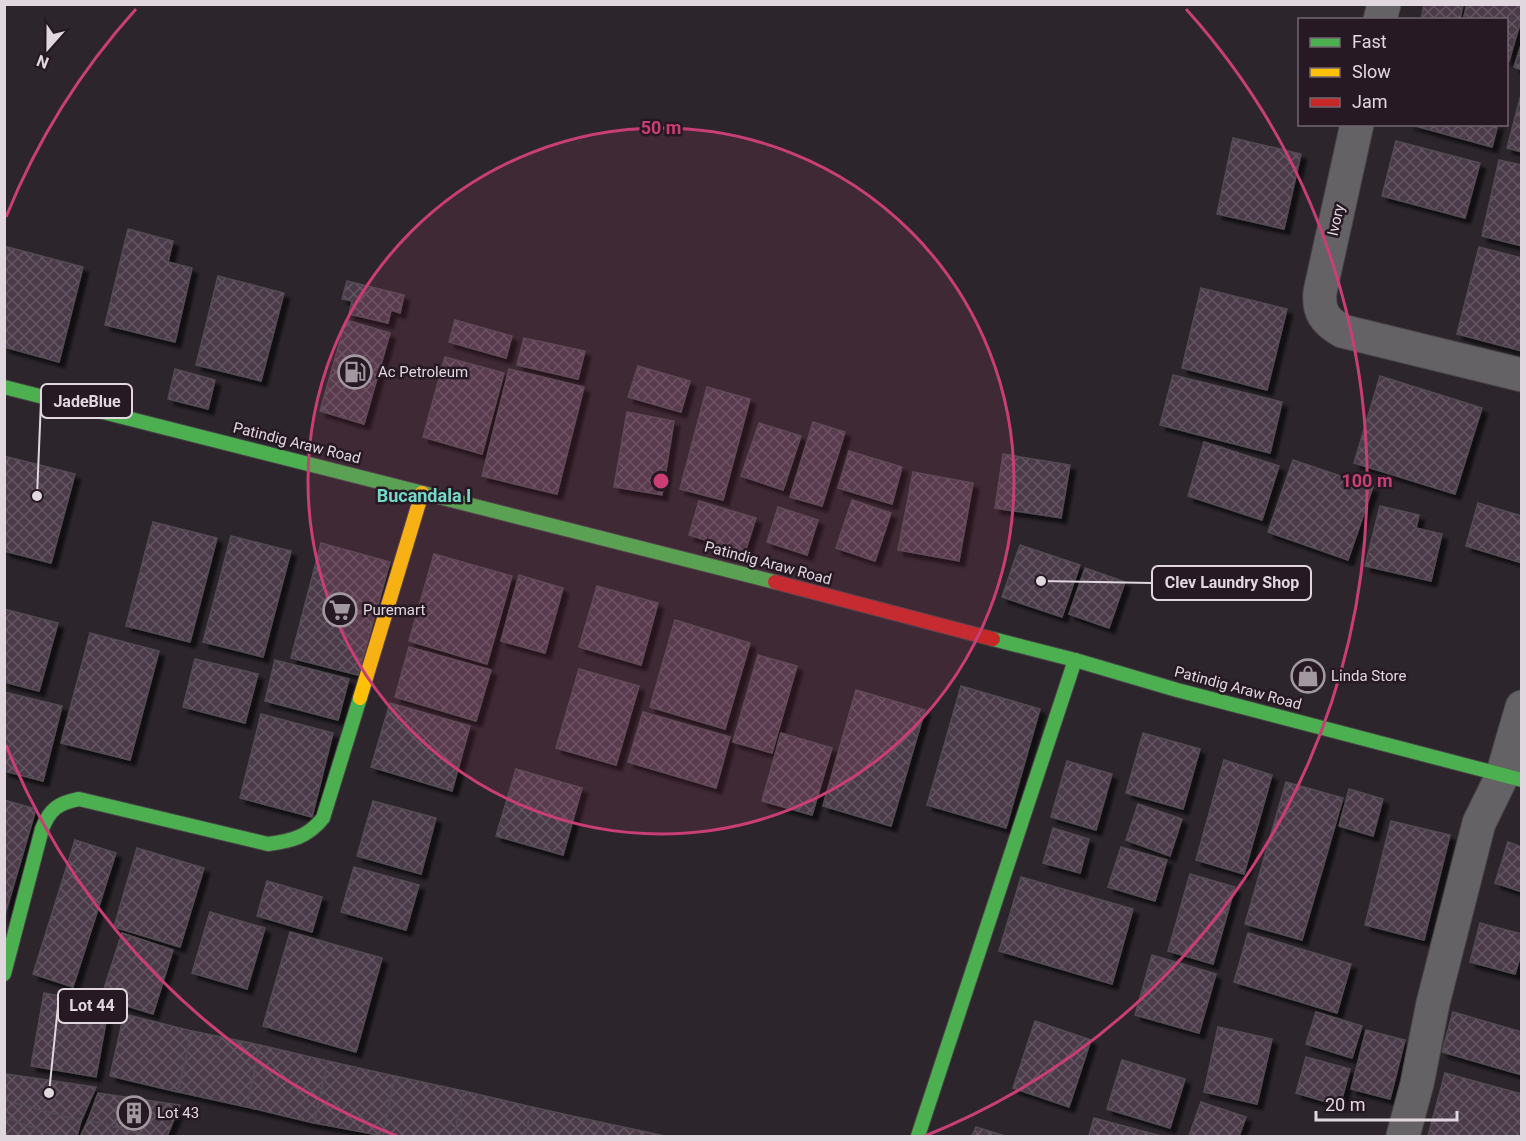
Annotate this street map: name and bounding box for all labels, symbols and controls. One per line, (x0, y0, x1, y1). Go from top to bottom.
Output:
north arrow (18, 18, 78, 78)
legend (1298, 18, 1508, 126)
text: Fast (1352, 31, 1387, 52)
text: N (34, 51, 51, 72)
text: Slow (1352, 61, 1391, 82)
text: Jam (1352, 91, 1388, 112)
text: 50 m (641, 117, 681, 138)
street label: Ivory (1324, 202, 1348, 238)
fuel station icon: Ac Petroleum (337, 354, 373, 390)
place label: Ac Petroleum (378, 363, 468, 381)
callout: JadeBlue (41, 384, 132, 418)
text: JadeBlue (53, 392, 121, 411)
street label: Patindig Araw Road (231, 418, 363, 468)
text: 100 m (1341, 470, 1393, 491)
centre of rings (651, 471, 671, 491)
district label: Bucandala I (377, 485, 471, 506)
street label: Patindig Araw Road (703, 537, 833, 589)
callout: Clev Laundry Shop (1152, 566, 1311, 600)
text: Clev Laundry Shop (1165, 573, 1299, 592)
supermarket icon: Puremart (322, 592, 358, 628)
place label: Puremart (363, 601, 425, 619)
shop icon: Linda Store (1290, 658, 1326, 694)
street label: Patindig Araw Road (1173, 662, 1303, 714)
place label: Linda Store (1331, 667, 1407, 685)
callout: Lot 44 (58, 989, 127, 1023)
text: Lot 44 (69, 996, 115, 1015)
scale bar (1316, 1084, 1457, 1122)
text: 20 m (1325, 1094, 1365, 1115)
building icon: Lot 43 (116, 1095, 152, 1131)
place label: Lot 43 (157, 1104, 199, 1122)

